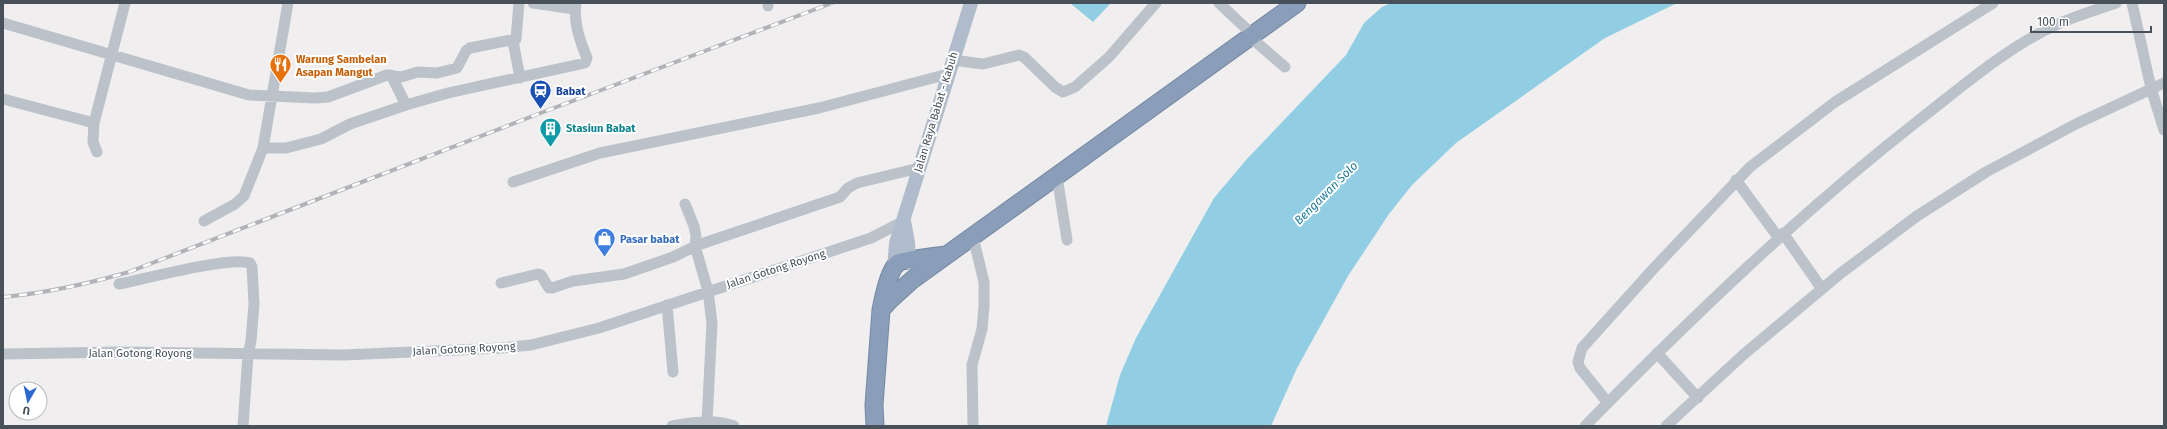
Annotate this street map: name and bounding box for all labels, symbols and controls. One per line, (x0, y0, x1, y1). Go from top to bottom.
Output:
scale bar (2031, 8, 2151, 34)
text: 100 m (2037, 15, 2069, 29)
street label: Jalan Raya Babat - Kabuh (911, 50, 961, 174)
restaurant icon: Warung Sambelan Asapan Mangut (268, 52, 294, 85)
place label: Warung Sambelan Asapan Mangut (295, 53, 387, 79)
station icon: Babat (527, 78, 553, 111)
place label: Babat (556, 85, 586, 98)
building icon: Stasiun Babat (538, 115, 564, 148)
place label: Stasiun Babat (566, 122, 636, 135)
water label: Bengawan Solo (1292, 159, 1360, 227)
shop icon: Pasar babat (591, 226, 617, 259)
place label: Pasar babat (620, 233, 680, 246)
street label: Jalan Gotong Royong (725, 247, 827, 291)
street label: Jalan Gotong Royong (412, 340, 516, 358)
street label: Jalan Gotong Royong (88, 347, 192, 360)
north arrow (8, 381, 48, 421)
text: U (22, 403, 31, 417)

